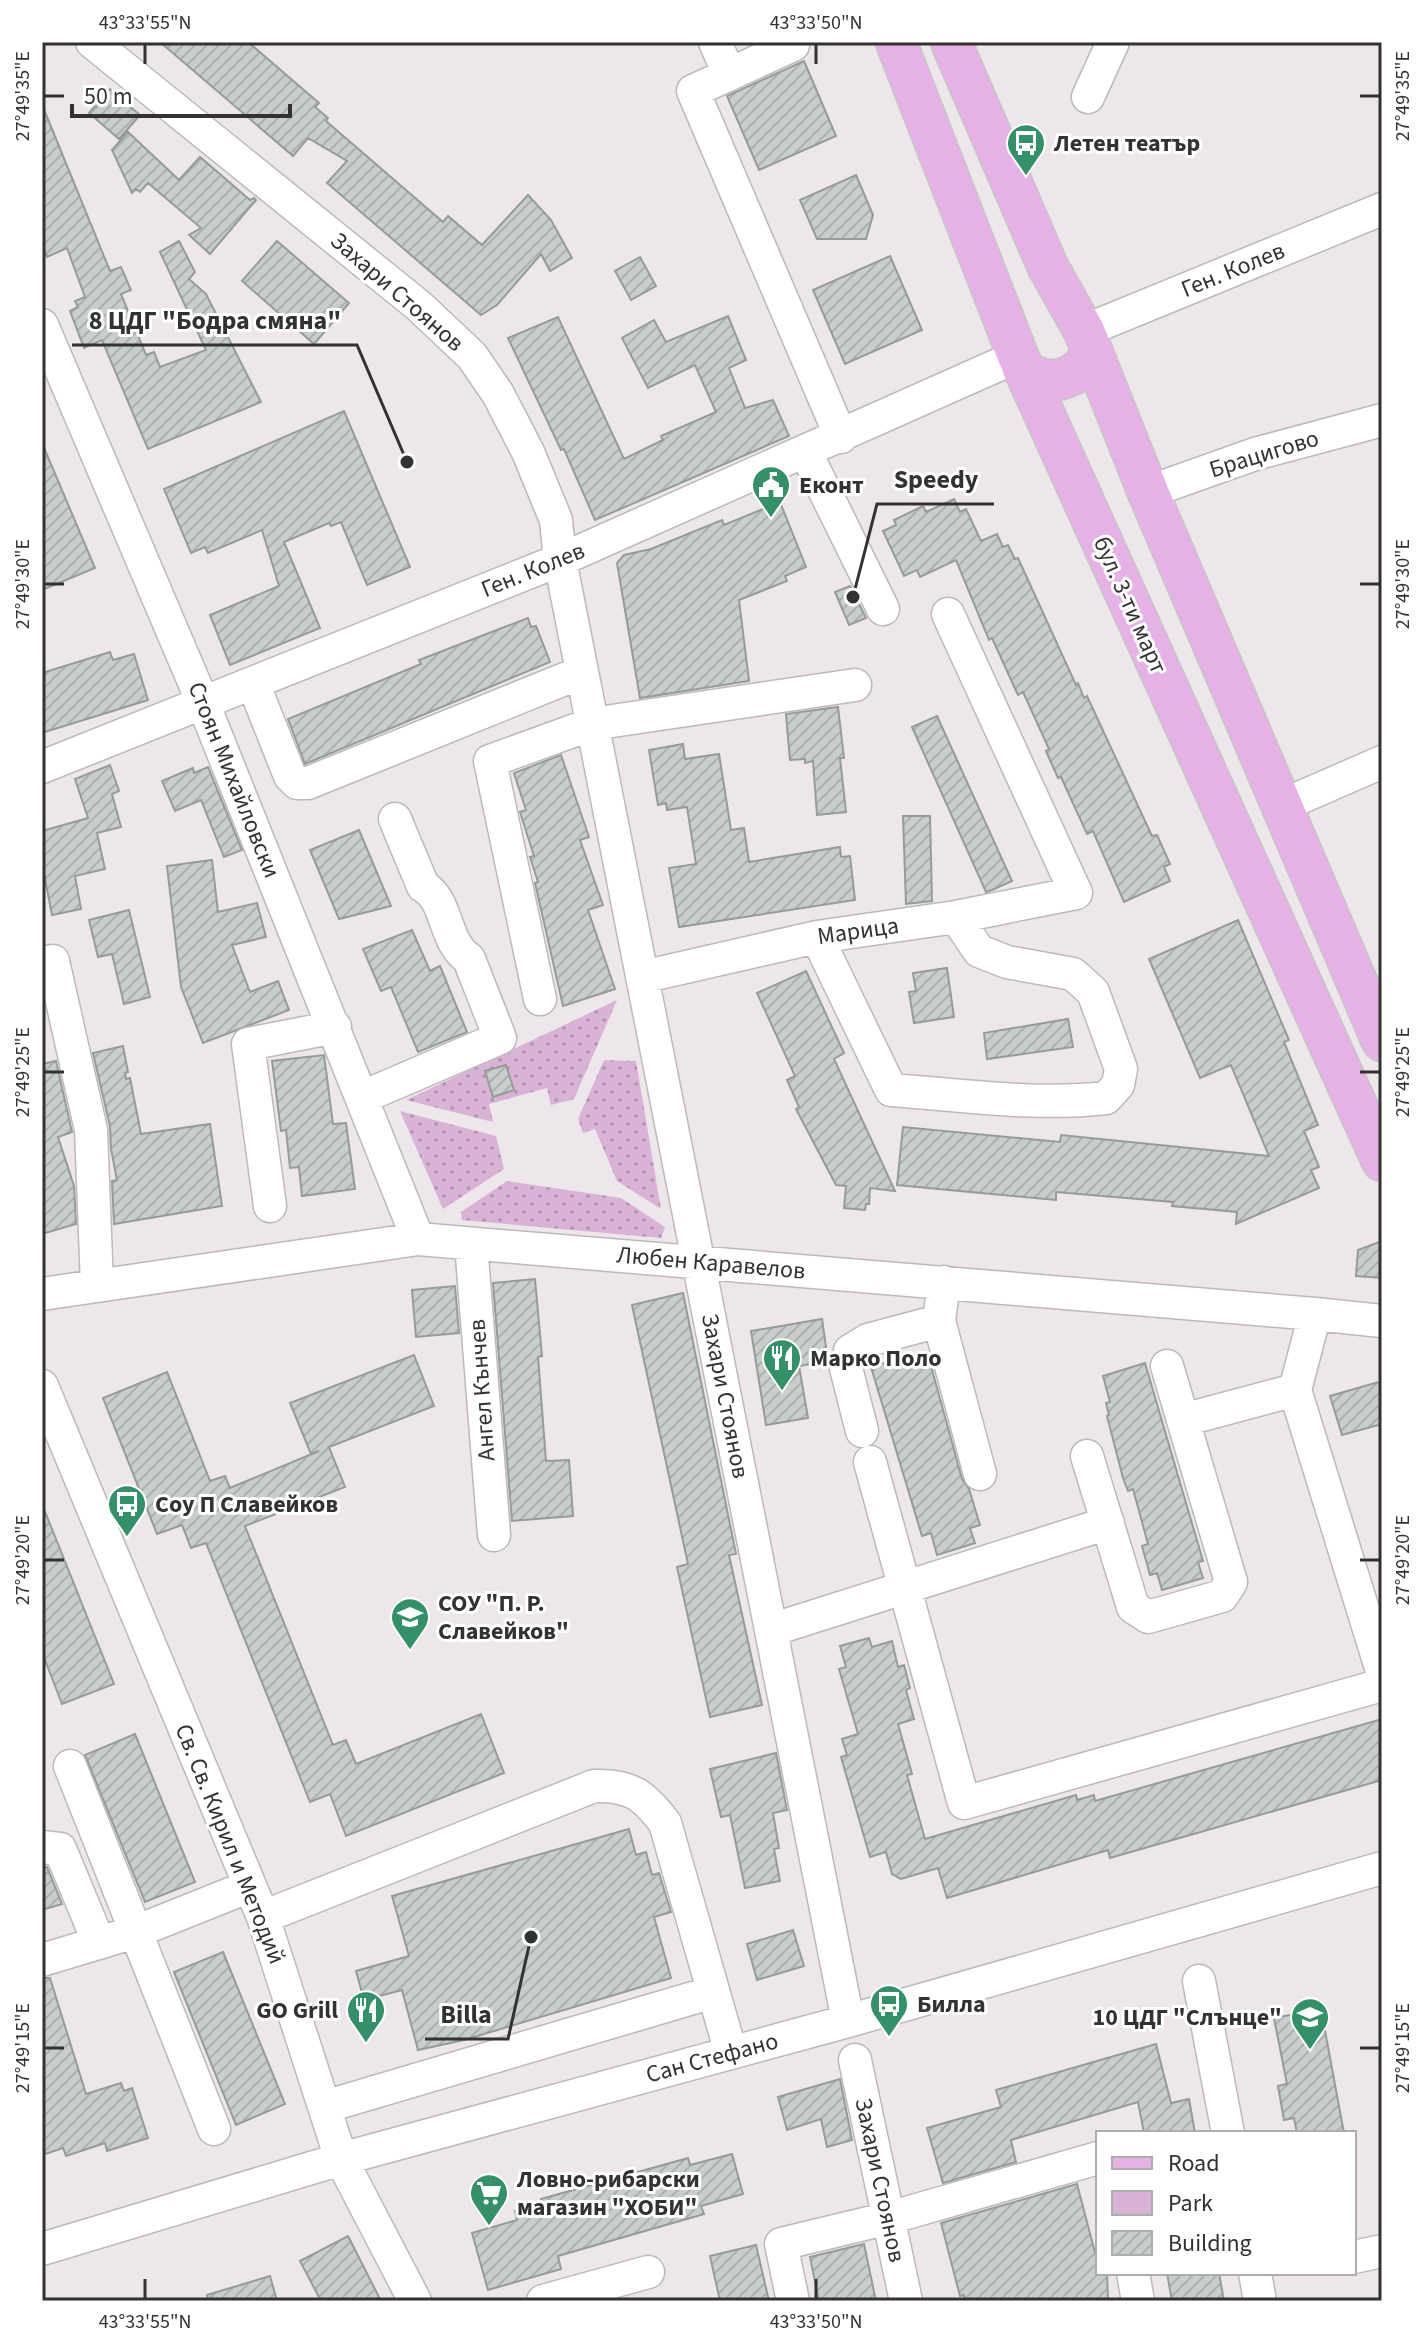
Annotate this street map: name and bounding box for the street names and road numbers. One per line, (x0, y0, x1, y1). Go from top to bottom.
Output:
street label: Захари Стоянов (322, 224, 472, 360)
street label: Ген. Колев (1176, 233, 1290, 307)
street label: Брацигово (1205, 421, 1323, 487)
street label: бул. 3-ти март (1084, 531, 1176, 679)
street label: Ген. Колев (476, 533, 590, 607)
street label: Стоян Михайловски (179, 677, 289, 883)
street label: Марица (815, 908, 901, 954)
street label: Любен Каравелов (615, 1237, 807, 1289)
street label: Захари Стоянов (692, 1311, 758, 1481)
street label: Ангел Кънчев (460, 1318, 504, 1462)
street label: Св. Св. Кирил и Методий (166, 1719, 294, 1969)
street label: Сан Стефано (642, 2024, 782, 2092)
street label: Захари Стоянов (845, 2095, 915, 2265)

